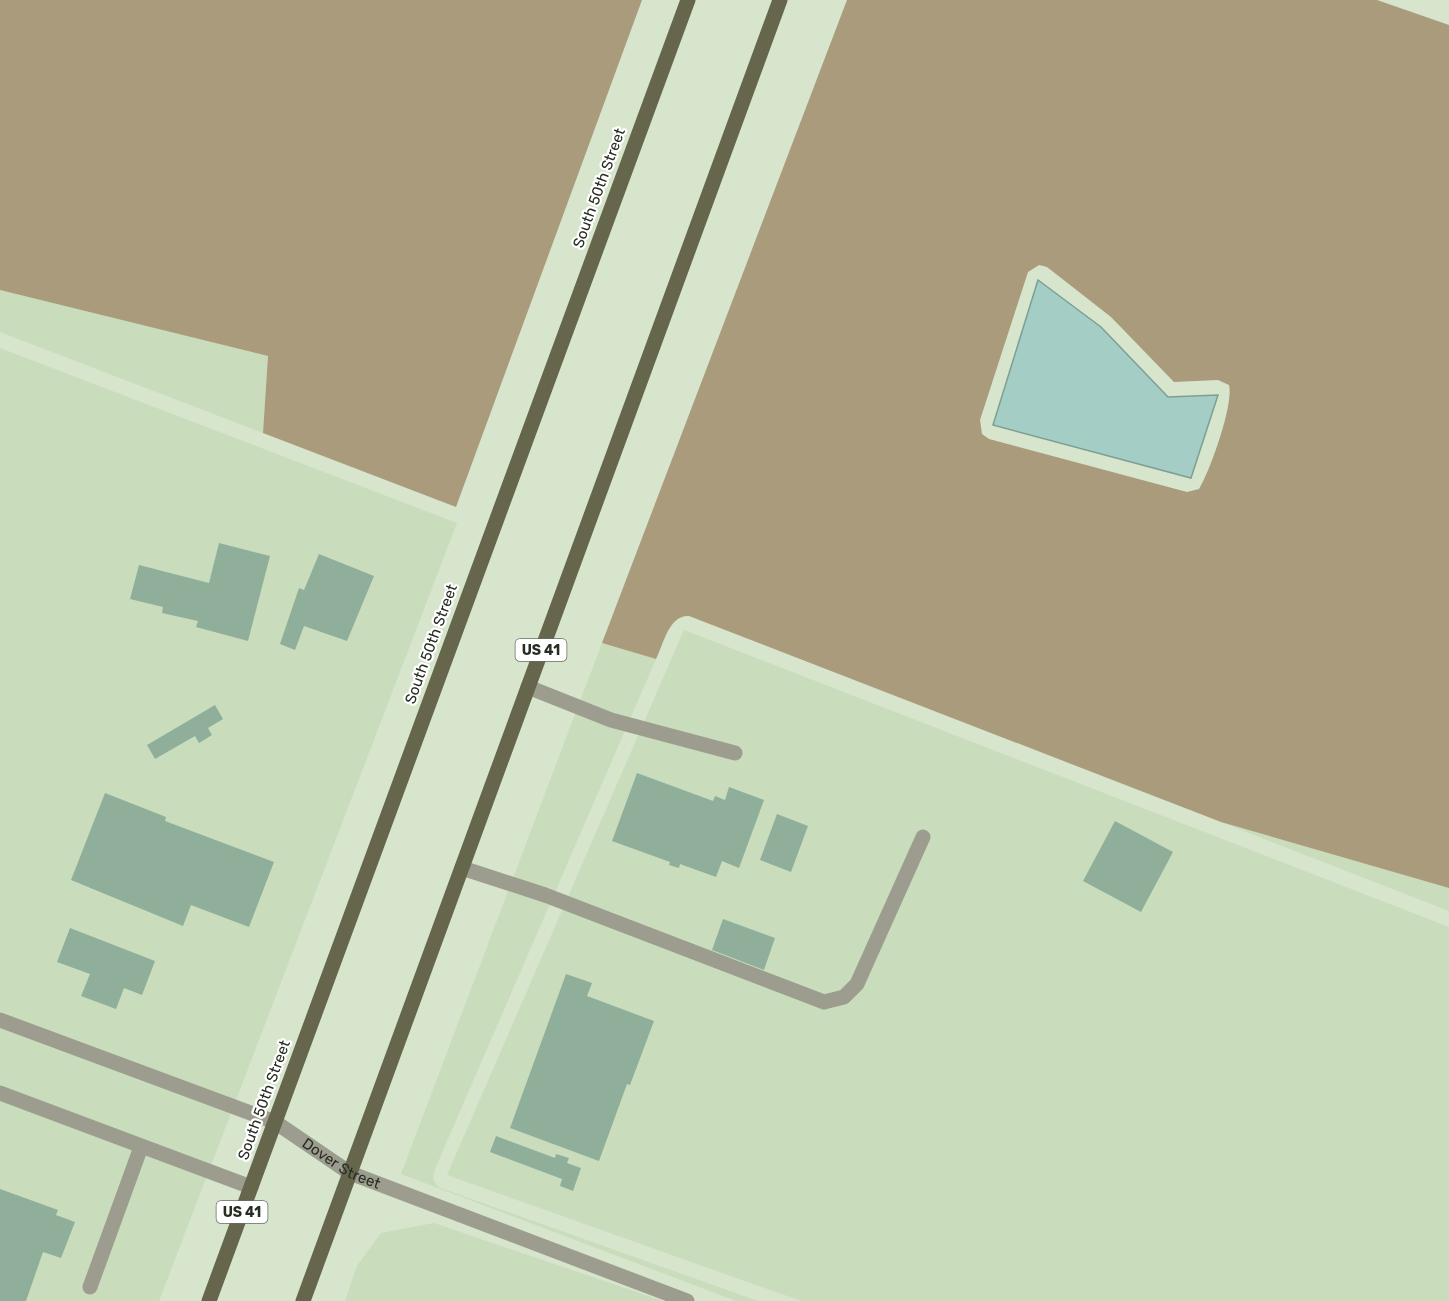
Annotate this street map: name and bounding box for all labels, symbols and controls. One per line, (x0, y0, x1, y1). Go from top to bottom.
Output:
street label: South 50th Street (569, 126, 629, 250)
street label: South 50th Street (401, 582, 461, 706)
road number: US 41 (516, 639, 566, 661)
street label: South 50th Street (234, 1038, 294, 1162)
street label: Dover Street (299, 1134, 383, 1193)
road number: US 41 (216, 1201, 268, 1223)

